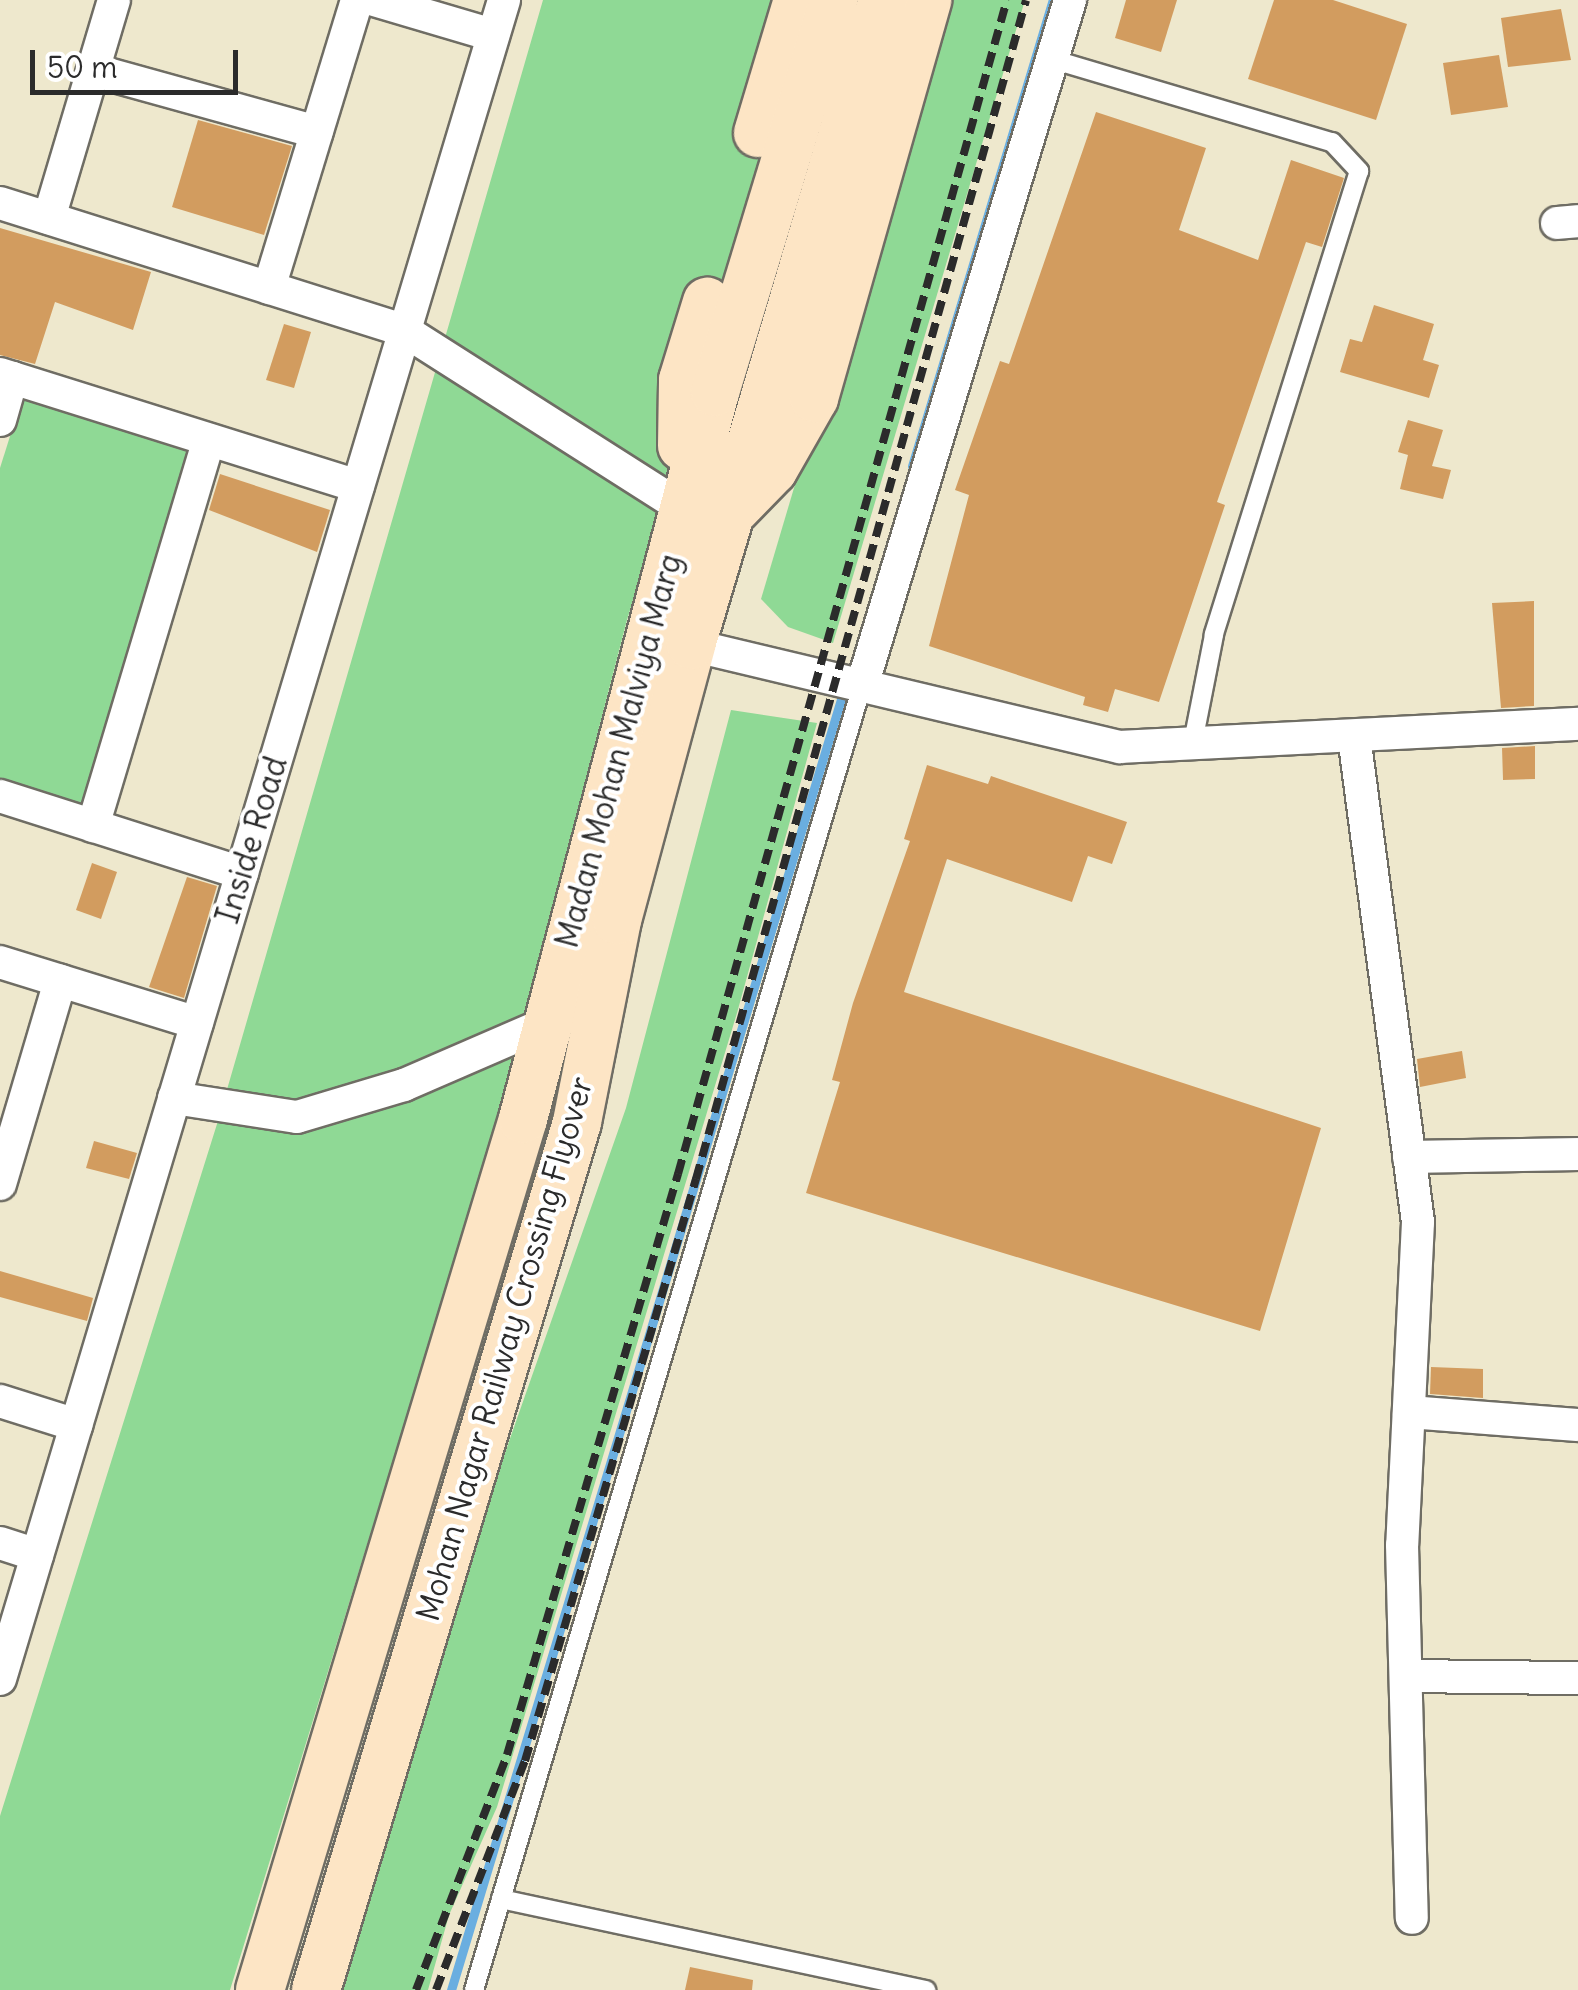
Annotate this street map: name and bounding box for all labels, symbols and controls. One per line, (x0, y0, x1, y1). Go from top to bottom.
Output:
scale bar (35, 30, 242, 92)
text: 50 m (47, 48, 117, 86)
street label: Madan Mohan Malviya Marg (548, 550, 690, 952)
street label: Inside Road (208, 752, 296, 928)
street label: Mohan Nagar Railway Crossing Flyover (409, 1072, 601, 1626)

